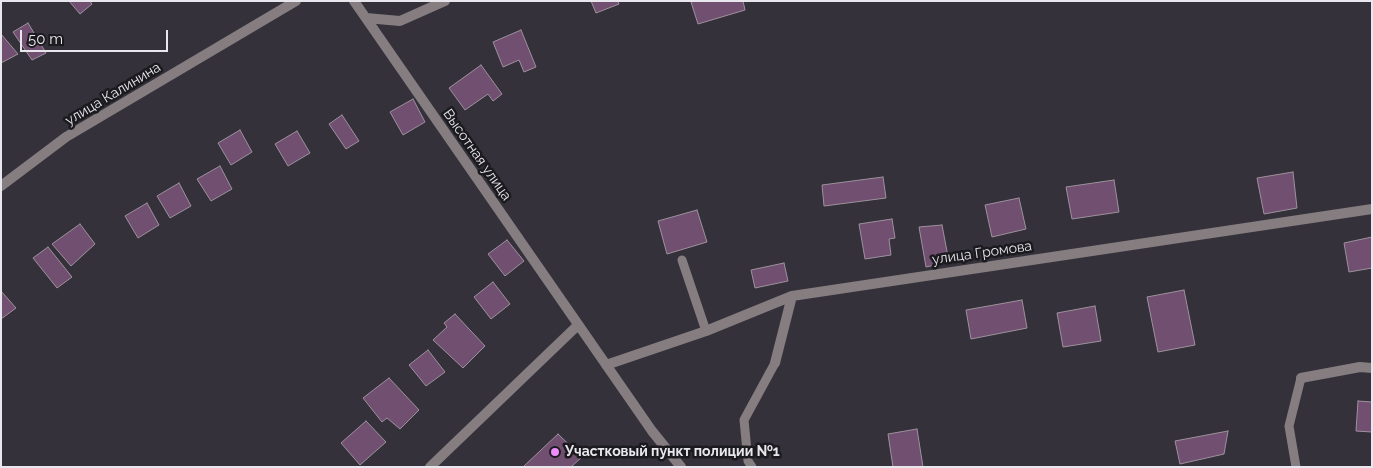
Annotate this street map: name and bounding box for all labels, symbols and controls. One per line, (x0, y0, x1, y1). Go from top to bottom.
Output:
scale bar (22, 20, 170, 52)
text: 50 m (28, 30, 63, 48)
street label: улица Калинина (62, 59, 164, 129)
street label: Высотная улица (439, 106, 515, 204)
street label: улица Громова (931, 238, 1033, 268)
place label: Участковый пункт полиции №1 (565, 444, 780, 460)
marker: Участковый пункт полиции №1 (549, 446, 561, 458)

